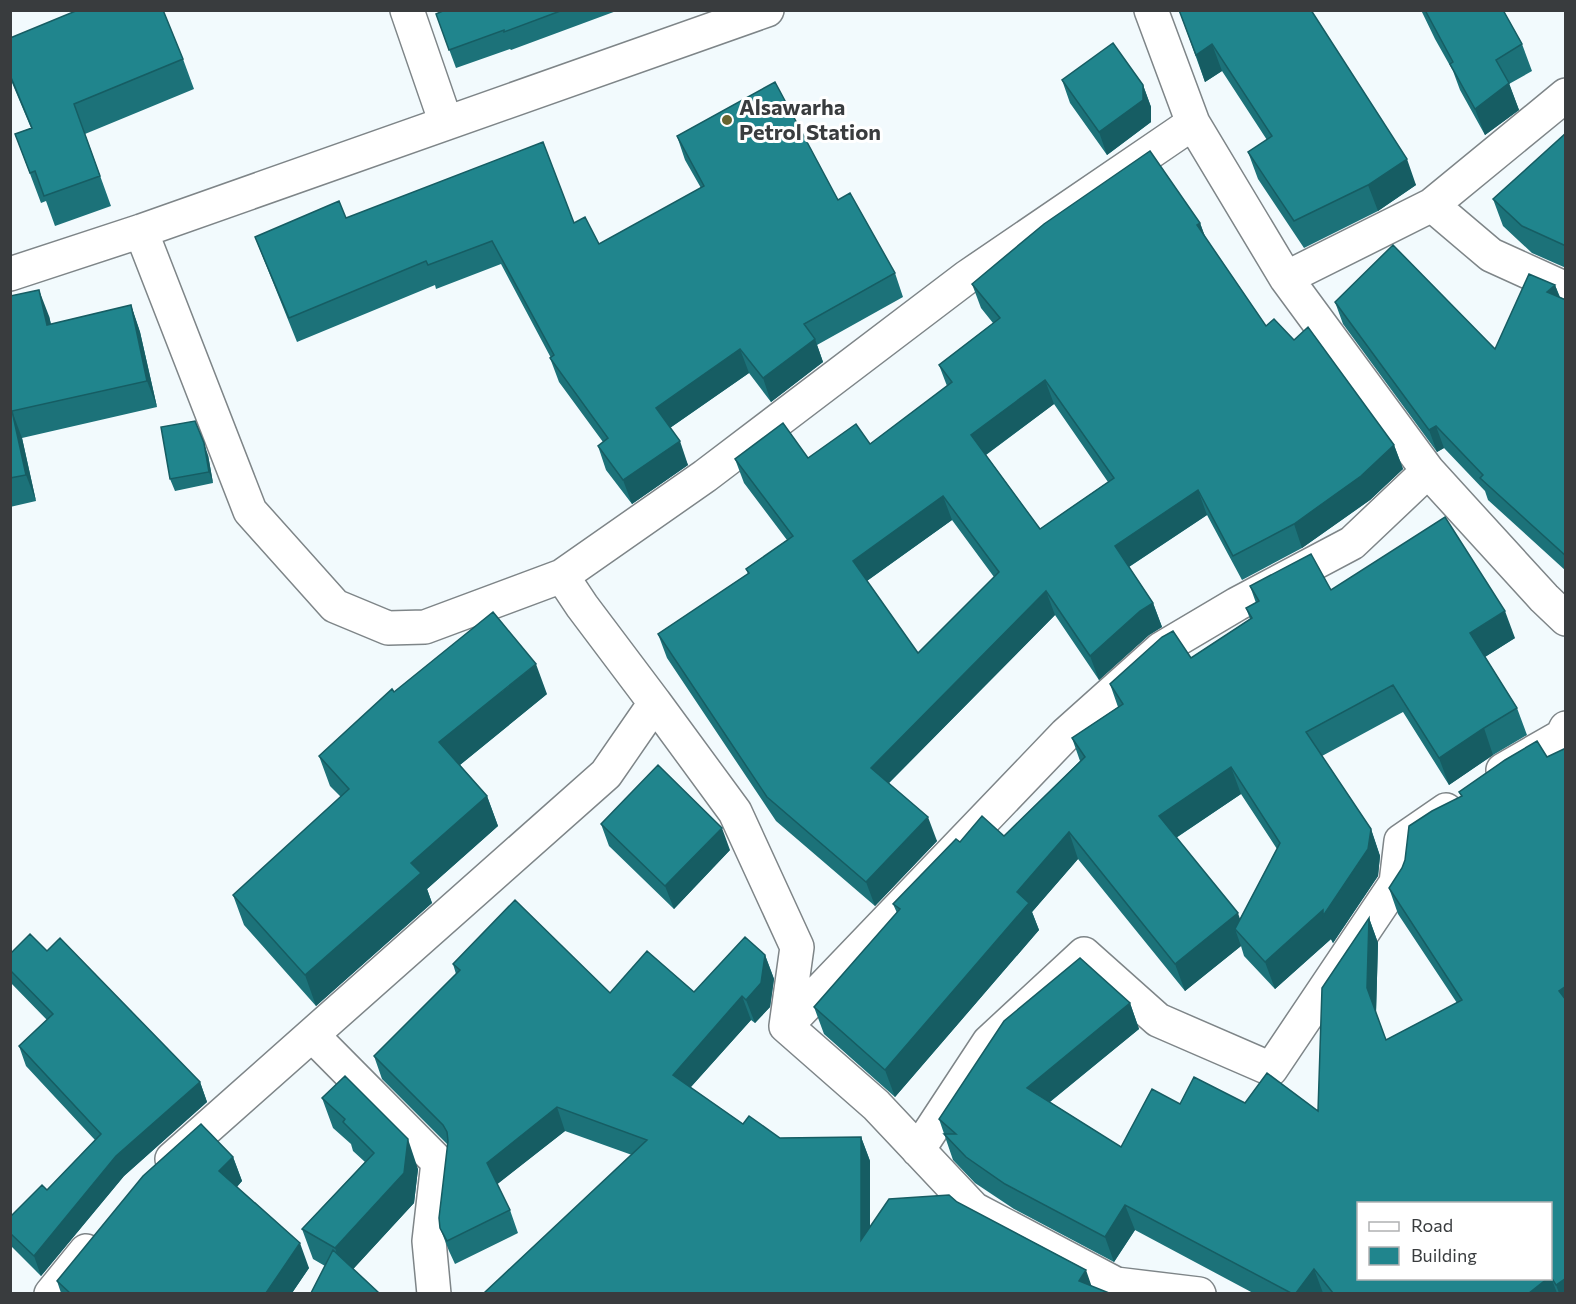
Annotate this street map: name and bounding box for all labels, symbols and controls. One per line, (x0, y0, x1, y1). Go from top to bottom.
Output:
place label: Alsawarha Petrol Station (739, 93, 881, 145)
marker: Alsawarha Petrol Station (720, 113, 734, 127)
legend (1357, 1202, 1552, 1280)
text: Road (1411, 1214, 1453, 1236)
text: Building (1411, 1244, 1477, 1266)

